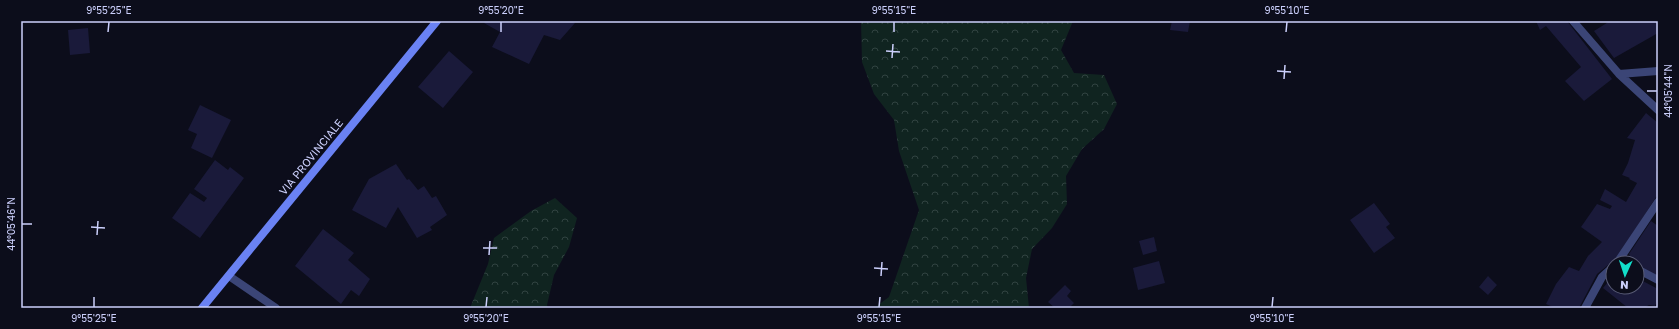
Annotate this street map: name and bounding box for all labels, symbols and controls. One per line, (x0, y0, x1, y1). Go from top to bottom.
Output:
text: 9°55'25"E (86, 4, 132, 16)
text: 9°55'20"E (478, 4, 524, 16)
text: 9°55'15"E (872, 4, 916, 16)
text: 9°55'10"E (1265, 4, 1309, 16)
text: 44°05'44"N (1662, 64, 1674, 118)
street label: VIA PROVINCIALE (276, 116, 345, 197)
text: 44°05'46"N (5, 197, 17, 251)
north arrow (1605, 255, 1645, 295)
text: N (1620, 279, 1629, 292)
text: 9°55'25"E (71, 312, 117, 324)
text: 9°55'20"E (463, 312, 509, 324)
text: 9°55'15"E (857, 312, 901, 324)
text: 9°55'10"E (1250, 312, 1294, 324)

